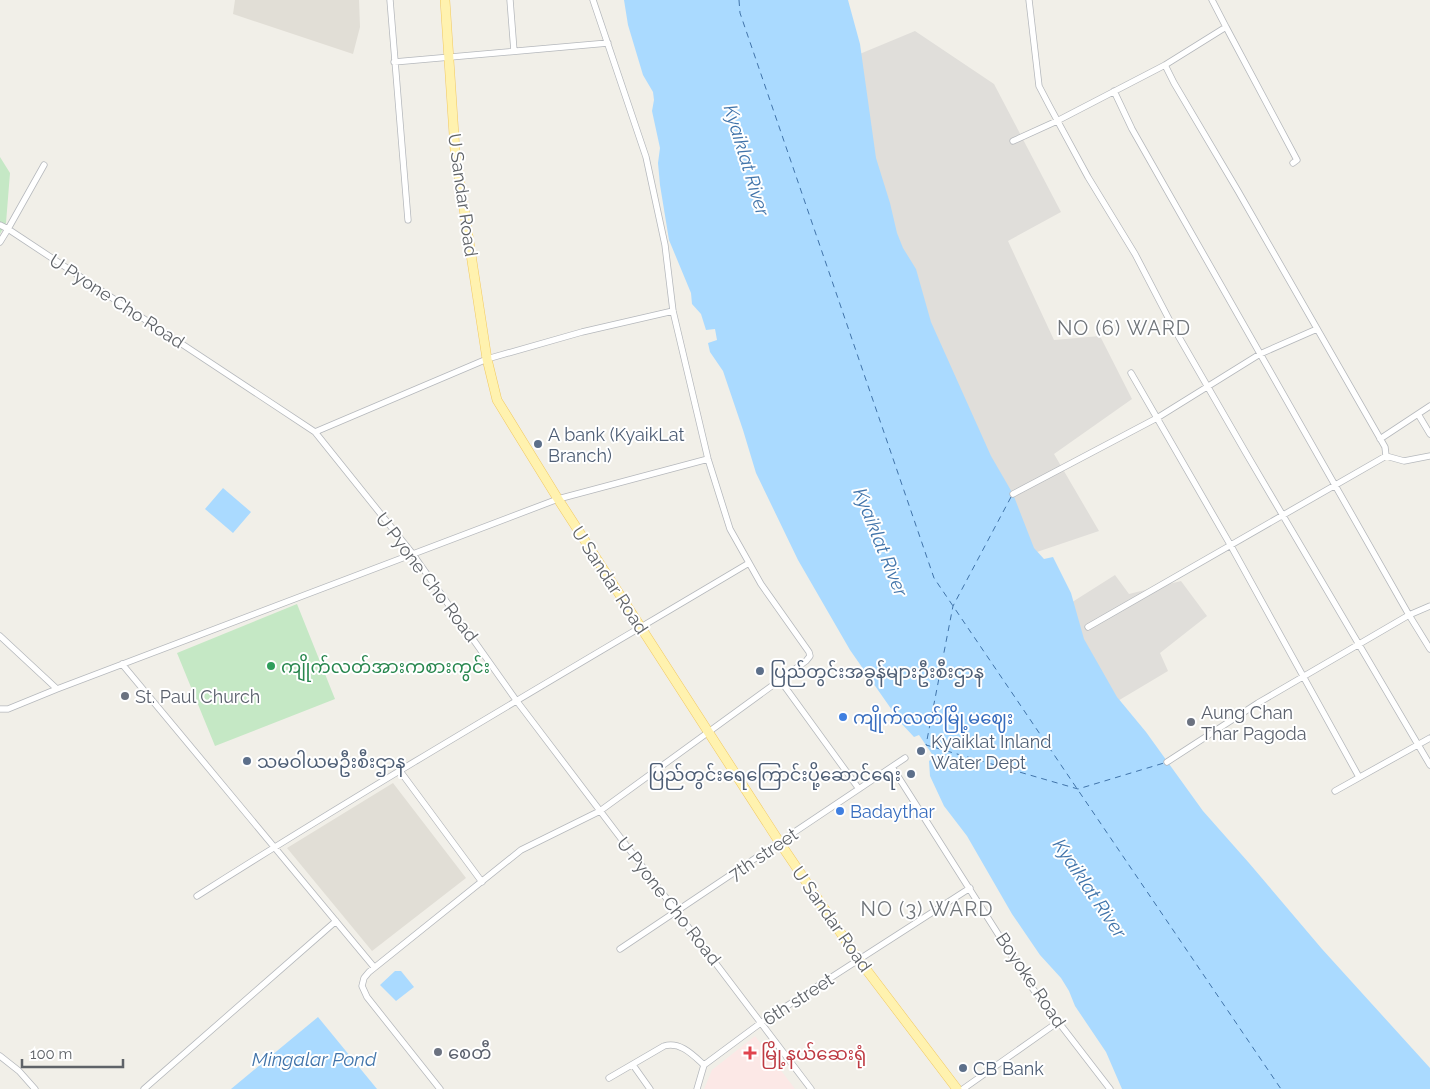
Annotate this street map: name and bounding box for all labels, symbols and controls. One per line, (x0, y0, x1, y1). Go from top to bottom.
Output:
water label: Kyaiklat River (720, 102, 775, 220)
street label: U Sandar Road (444, 132, 482, 258)
street label: U Pyone Cho Road (46, 250, 188, 352)
district label: NO (6) WARD (1057, 316, 1191, 340)
place label: A bank (KyaikLat Branch) (548, 424, 685, 466)
marker: A bank (KyaikLat Branch) (532, 438, 544, 450)
water label: Kyaiklat River (849, 485, 913, 601)
street label: U Pyone Cho Road (372, 508, 482, 646)
street label: U Sandar Road (567, 522, 653, 638)
place label: ကျိုက်လတ်အားကစားကွင်း (281, 653, 490, 682)
place label: ပြည်တွင်းအခွန်များဦးစီးဌာန (770, 658, 984, 687)
marker: ကျိုက်လတ်အားကစားကွင်း (265, 660, 277, 672)
marker: ပြည်တွင်းအခွန်များဦးစီးဌာန (754, 665, 766, 677)
place label: St. Paul Church (135, 686, 260, 707)
marker: St. Paul Church (119, 690, 131, 702)
place label: Aung Chan Thar Pagoda (1201, 702, 1307, 744)
place label: ကျိုက်လတ်မြို့မဈေး (853, 704, 1013, 733)
marker: ကျိုက်လတ်မြို့မဈေး (837, 711, 849, 723)
marker: Aung Chan Thar Pagoda (1185, 716, 1197, 728)
place label: Kyaiklat Inland Water Dept (931, 731, 1051, 773)
marker: Kyaiklat Inland Water Dept (915, 745, 927, 757)
place label: သမဝါယမဦးစီးဌာန (257, 748, 406, 777)
marker: သမဝါယမဦးစီးဌာန (241, 755, 253, 767)
place label: ပြည်တွင်းရေကြောင်းပို့ဆောင်ရေး (648, 761, 901, 790)
marker: ပြည်တွင်းရေကြောင်းပို့ဆောင်ရေး (905, 768, 917, 780)
place label: Badaythar (850, 801, 936, 822)
marker: Badaythar (834, 805, 846, 817)
street label: 7th street (725, 823, 801, 885)
street label: U Pyone Cho Road (613, 833, 725, 969)
water label: Kyaiklat River (1049, 834, 1132, 943)
street label: U Sandar Road (788, 862, 876, 976)
district label: NO (3) WARD (861, 897, 994, 921)
street label: Boyoke Road (992, 929, 1070, 1031)
street label: 6th street (759, 968, 837, 1030)
scale bar (22, 1036, 124, 1068)
place label: စေတီ (448, 1039, 492, 1063)
place label: မြို့နယ်ဆေးရုံ (761, 1040, 866, 1069)
text: 100 m (30, 1045, 72, 1063)
marker: စေတီ (432, 1046, 444, 1058)
marker: မြို့နယ်ဆေးရုံ (743, 1046, 757, 1060)
water label: Mingalar Pond (252, 1048, 377, 1070)
place label: CB Bank (973, 1058, 1044, 1079)
marker: CB Bank (957, 1062, 969, 1074)

